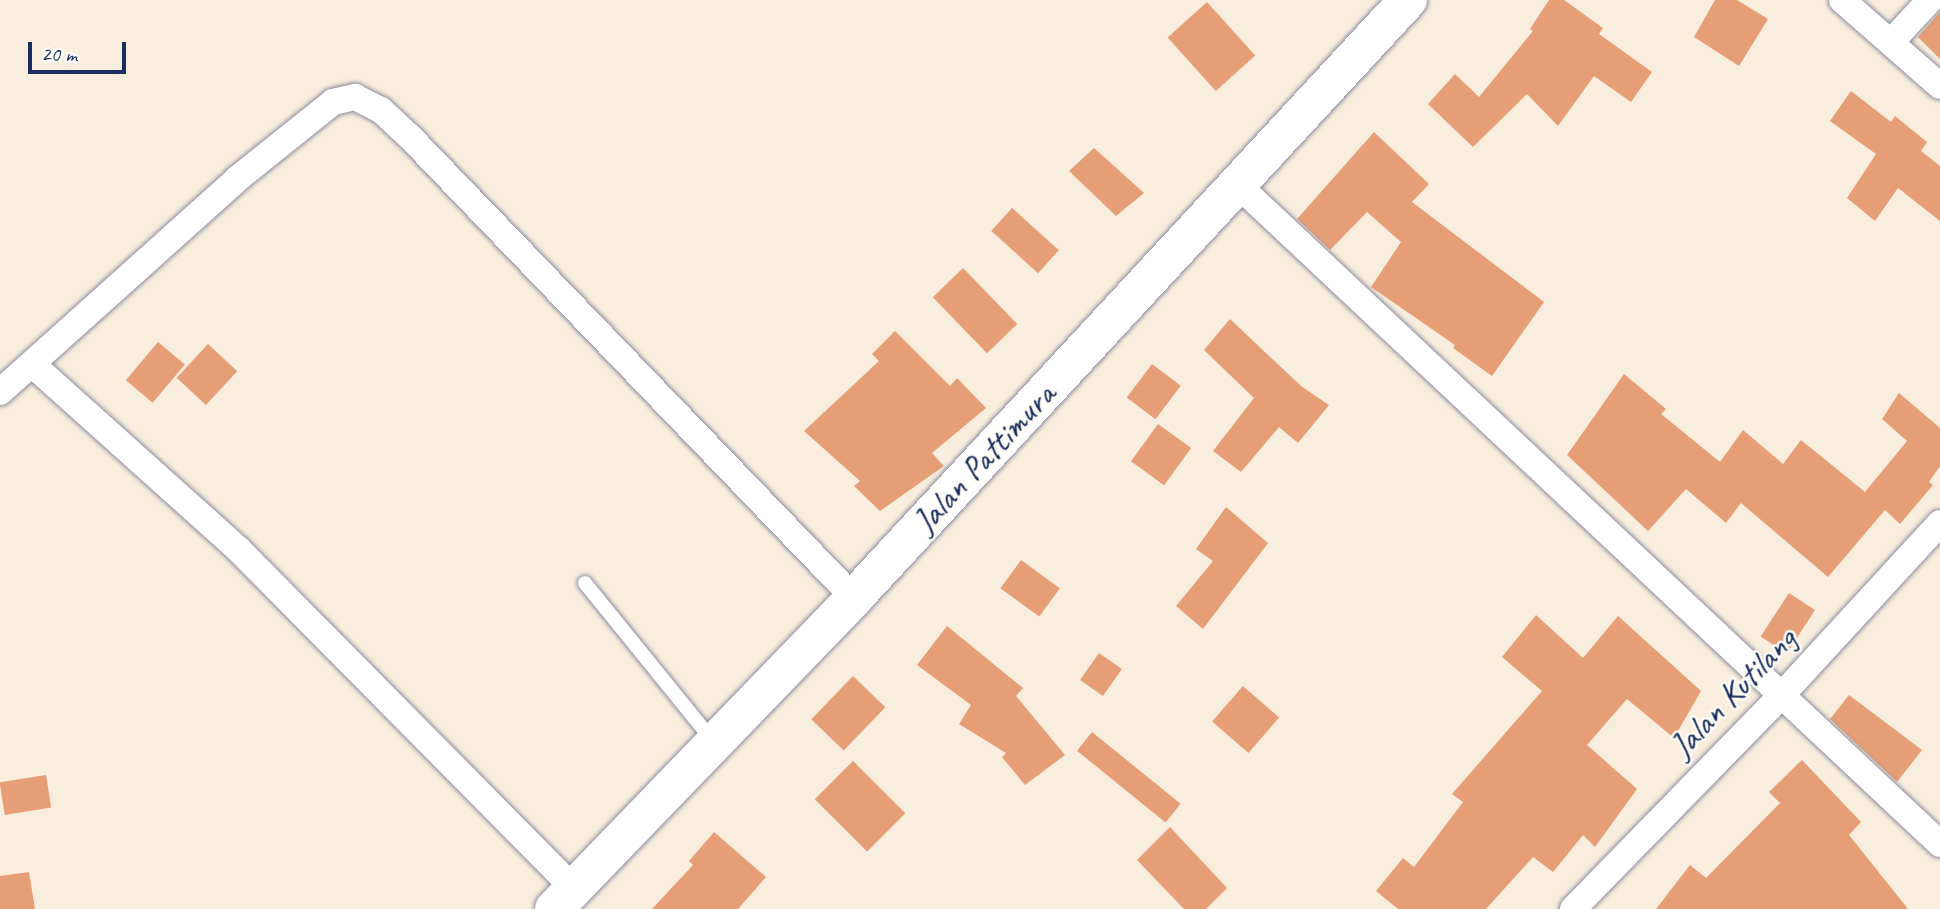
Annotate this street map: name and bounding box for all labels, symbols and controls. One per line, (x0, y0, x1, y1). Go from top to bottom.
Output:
scale bar (32, 28, 130, 72)
text: 20 m (41, 41, 77, 67)
street label: Jalan Pattimura (904, 374, 1064, 542)
street label: Jalan Kutilang (1661, 619, 1805, 767)

